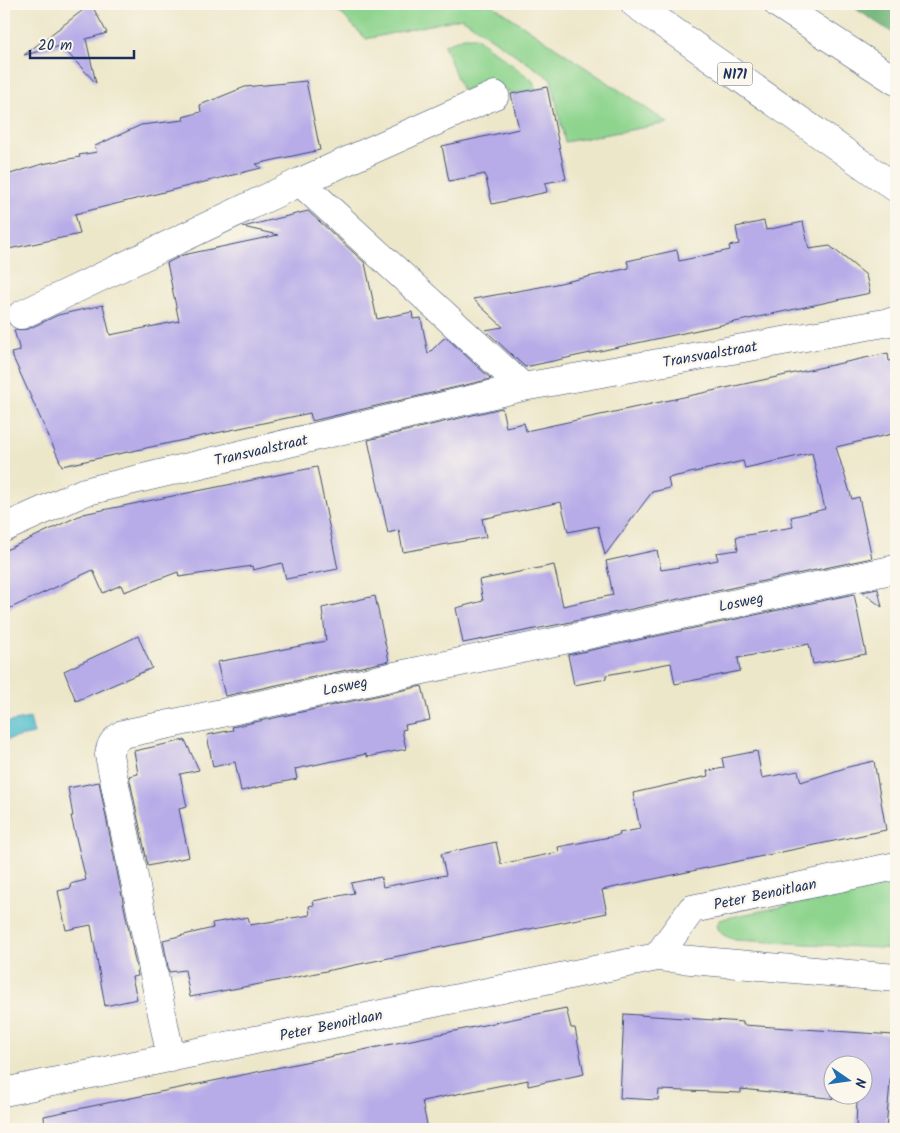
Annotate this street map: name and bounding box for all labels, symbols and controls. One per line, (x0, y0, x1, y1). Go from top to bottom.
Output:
scale bar (30, 28, 134, 60)
text: 20 m (38, 34, 72, 58)
road number: N171 (718, 62, 752, 86)
street label: Transvaalstraat (661, 335, 759, 375)
street label: Transvaalstraat (212, 428, 311, 473)
street label: Losweg (717, 587, 766, 619)
street label: Losweg (321, 671, 370, 703)
street label: Peter Benoitlaan (712, 872, 819, 918)
street label: Peter Benoitlaan (278, 1003, 385, 1049)
north arrow (822, 1056, 872, 1106)
text: N (848, 1076, 871, 1090)

